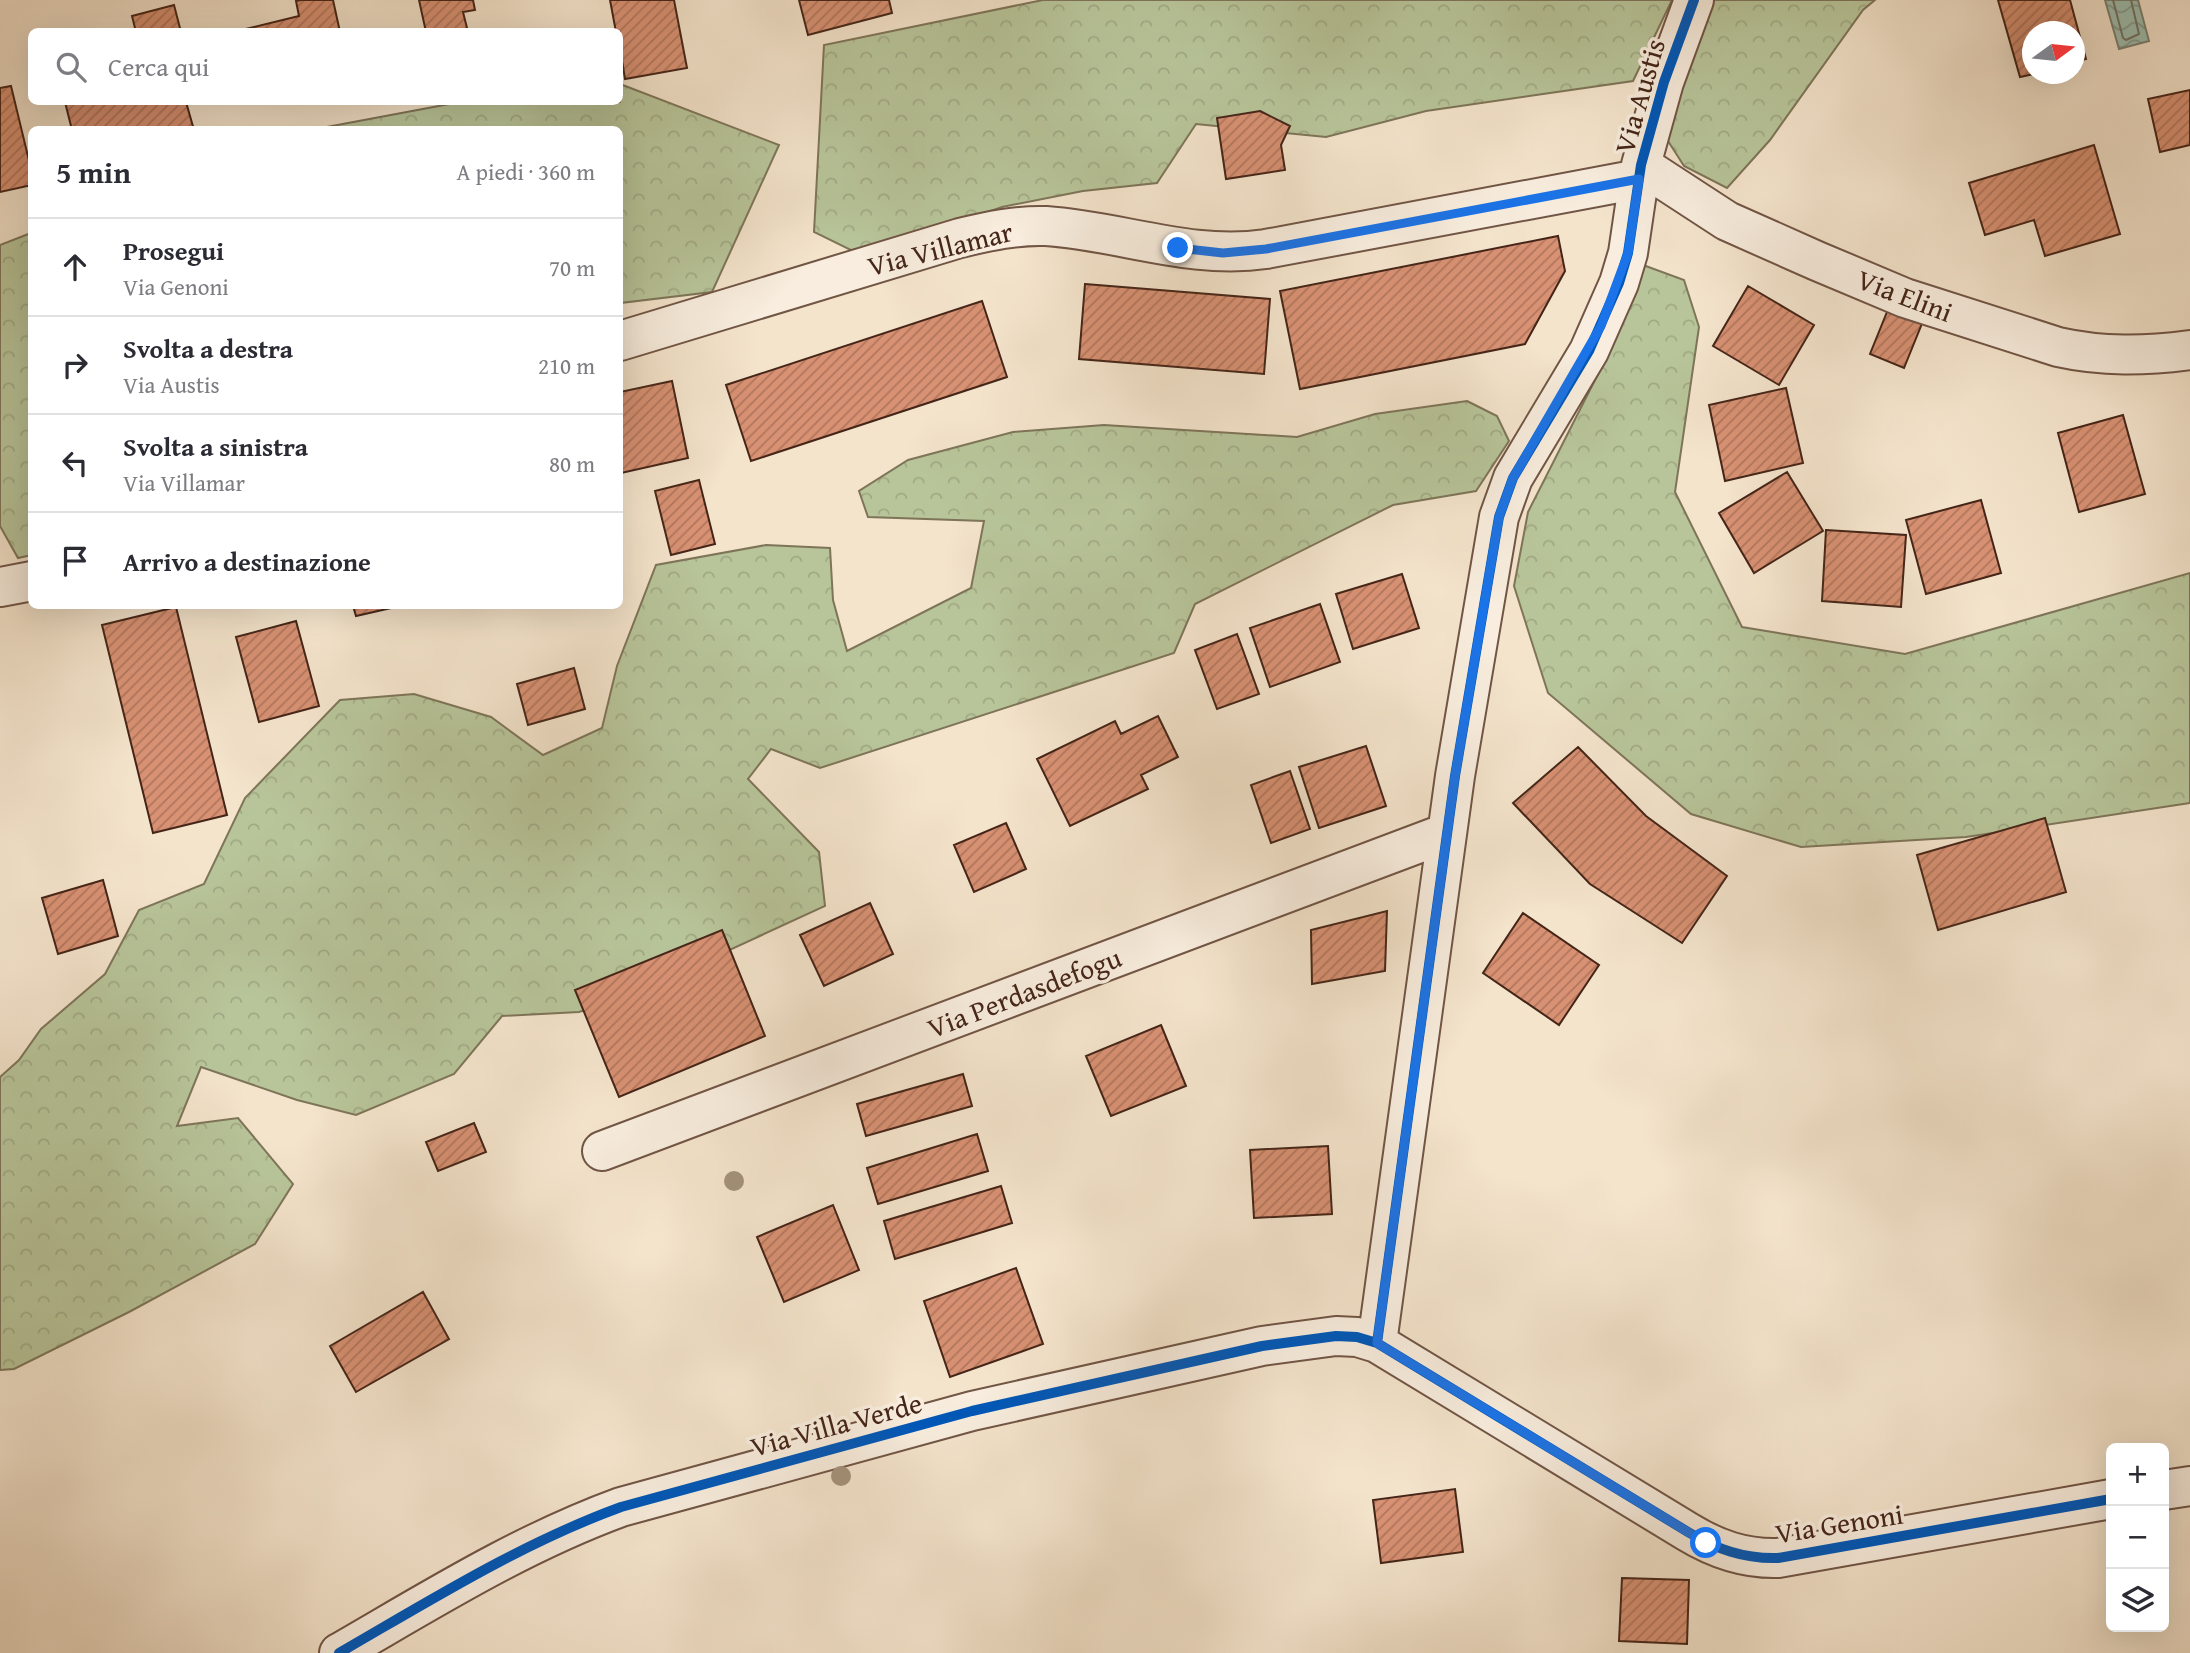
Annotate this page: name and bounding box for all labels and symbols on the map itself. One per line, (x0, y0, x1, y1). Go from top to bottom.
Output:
north arrow (2022, 21, 2085, 84)
street label: Via Austis (1603, 34, 1675, 158)
street label: Via Villamar (863, 210, 1017, 286)
route end (1162, 232, 1193, 263)
street label: Via Elini (1851, 258, 1959, 332)
street label: Via Perdasdefogu (921, 936, 1127, 1048)
street label: Via Villa Verde (746, 1381, 926, 1467)
street label: Via Genoni (1772, 1493, 1906, 1553)
route start (1690, 1527, 1721, 1558)

